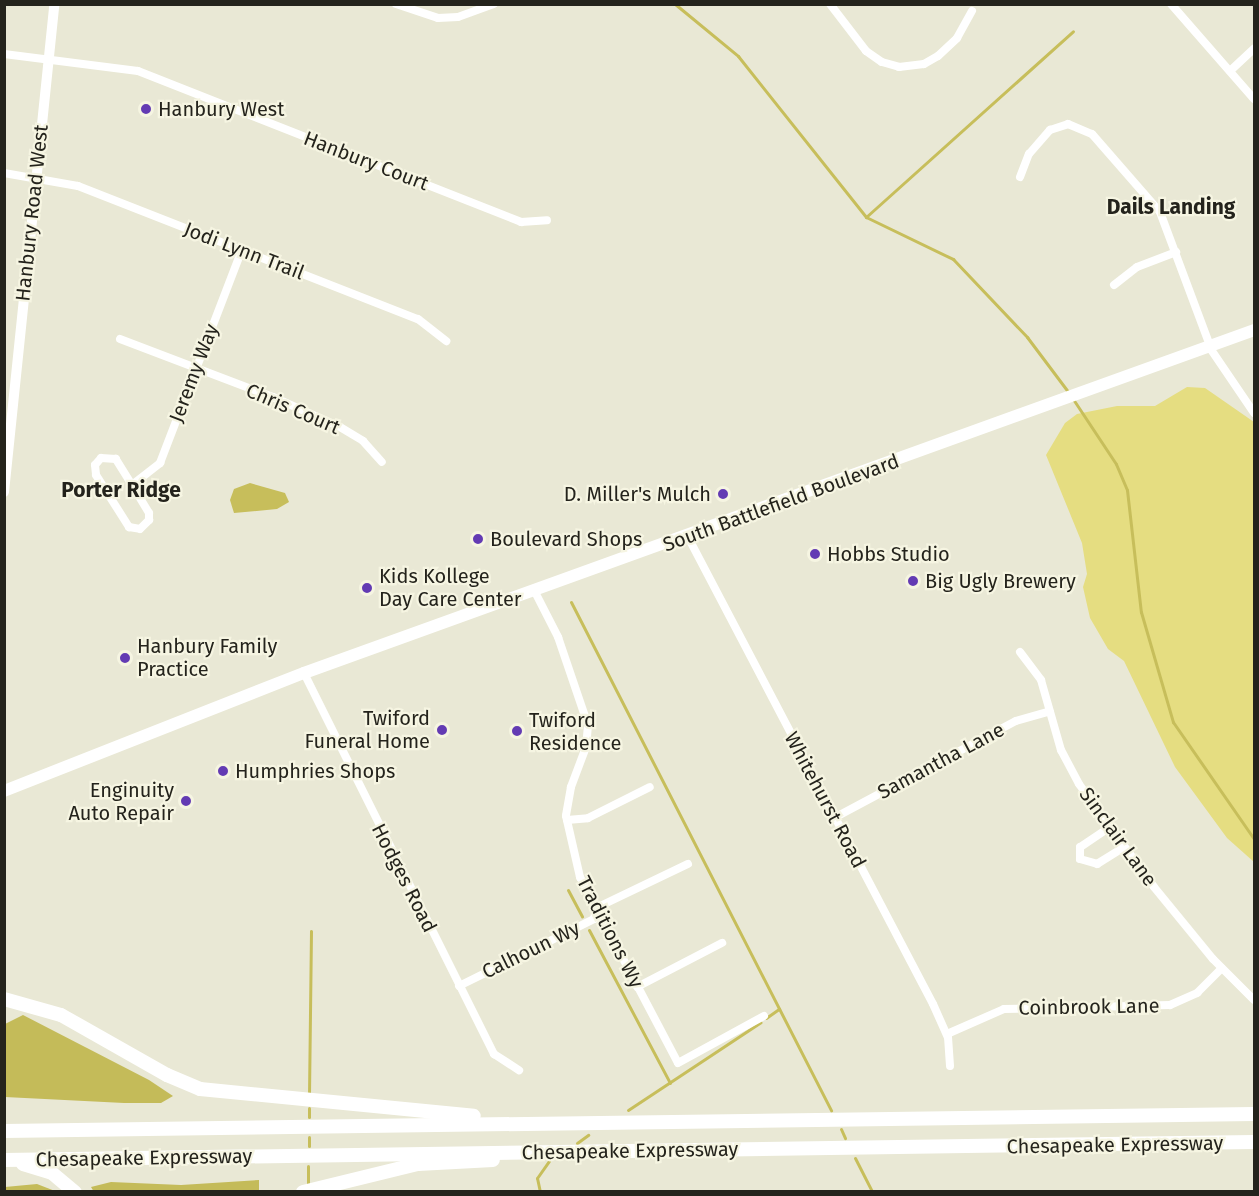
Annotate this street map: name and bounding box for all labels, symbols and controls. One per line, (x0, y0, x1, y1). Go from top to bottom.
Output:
place label: Hanbury West (158, 97, 284, 121)
marker: Hanbury West (139, 102, 153, 116)
street label: Hanbury Road West (11, 123, 53, 303)
street label: Hanbury Court (300, 126, 432, 196)
district label: Dails Landing (1107, 194, 1235, 220)
street label: Jodi Lynn Trail (180, 217, 308, 285)
street label: Jeremy Way (164, 320, 224, 426)
street label: Chris Court (242, 378, 344, 440)
street label: South Battlefield Boulevard (660, 449, 902, 557)
district label: Porter Ridge (61, 477, 181, 503)
place label: D. Miller's Mulch (564, 482, 711, 506)
marker: D. Miller's Mulch (716, 487, 730, 501)
place label: Boulevard Shops (490, 527, 642, 551)
marker: Boulevard Shops (471, 532, 485, 546)
place label: Hobbs Studio (827, 542, 950, 566)
marker: Hobbs Studio (808, 547, 822, 561)
place label: Kids Kollege Day Care Center (379, 564, 522, 611)
place label: Big Ugly Brewery (925, 569, 1076, 593)
marker: Big Ugly Brewery (906, 574, 920, 588)
marker: Kids Kollege Day Care Center (360, 581, 374, 595)
place label: Hanbury Family Practice (137, 634, 277, 681)
marker: Hanbury Family Practice (118, 651, 132, 665)
place label: Twiford Funeral Home (304, 706, 430, 753)
place label: Twiford Residence (529, 708, 621, 755)
street label: Samantha Lane (874, 718, 1008, 804)
marker: Twiford Funeral Home (435, 723, 449, 737)
marker: Twiford Residence (510, 724, 524, 738)
street label: Whitehurst Road (779, 728, 871, 872)
place label: Humphries Shops (235, 759, 395, 783)
marker: Humphries Shops (216, 764, 230, 778)
place label: Enginuity Auto Repair (68, 778, 174, 825)
street label: Sinclair Lane (1074, 783, 1162, 891)
marker: Enginuity Auto Repair (179, 794, 193, 808)
street label: Hodges Road (366, 820, 442, 936)
street label: Traditions Wy (572, 872, 648, 992)
street label: Calhoun Wy (478, 916, 584, 984)
street label: Coinbrook Lane (1018, 994, 1160, 1020)
street label: Chesapeake Expressway (1007, 1131, 1223, 1159)
street label: Chesapeake Expressway (522, 1137, 738, 1165)
street label: Chesapeake Expressway (36, 1144, 252, 1172)

